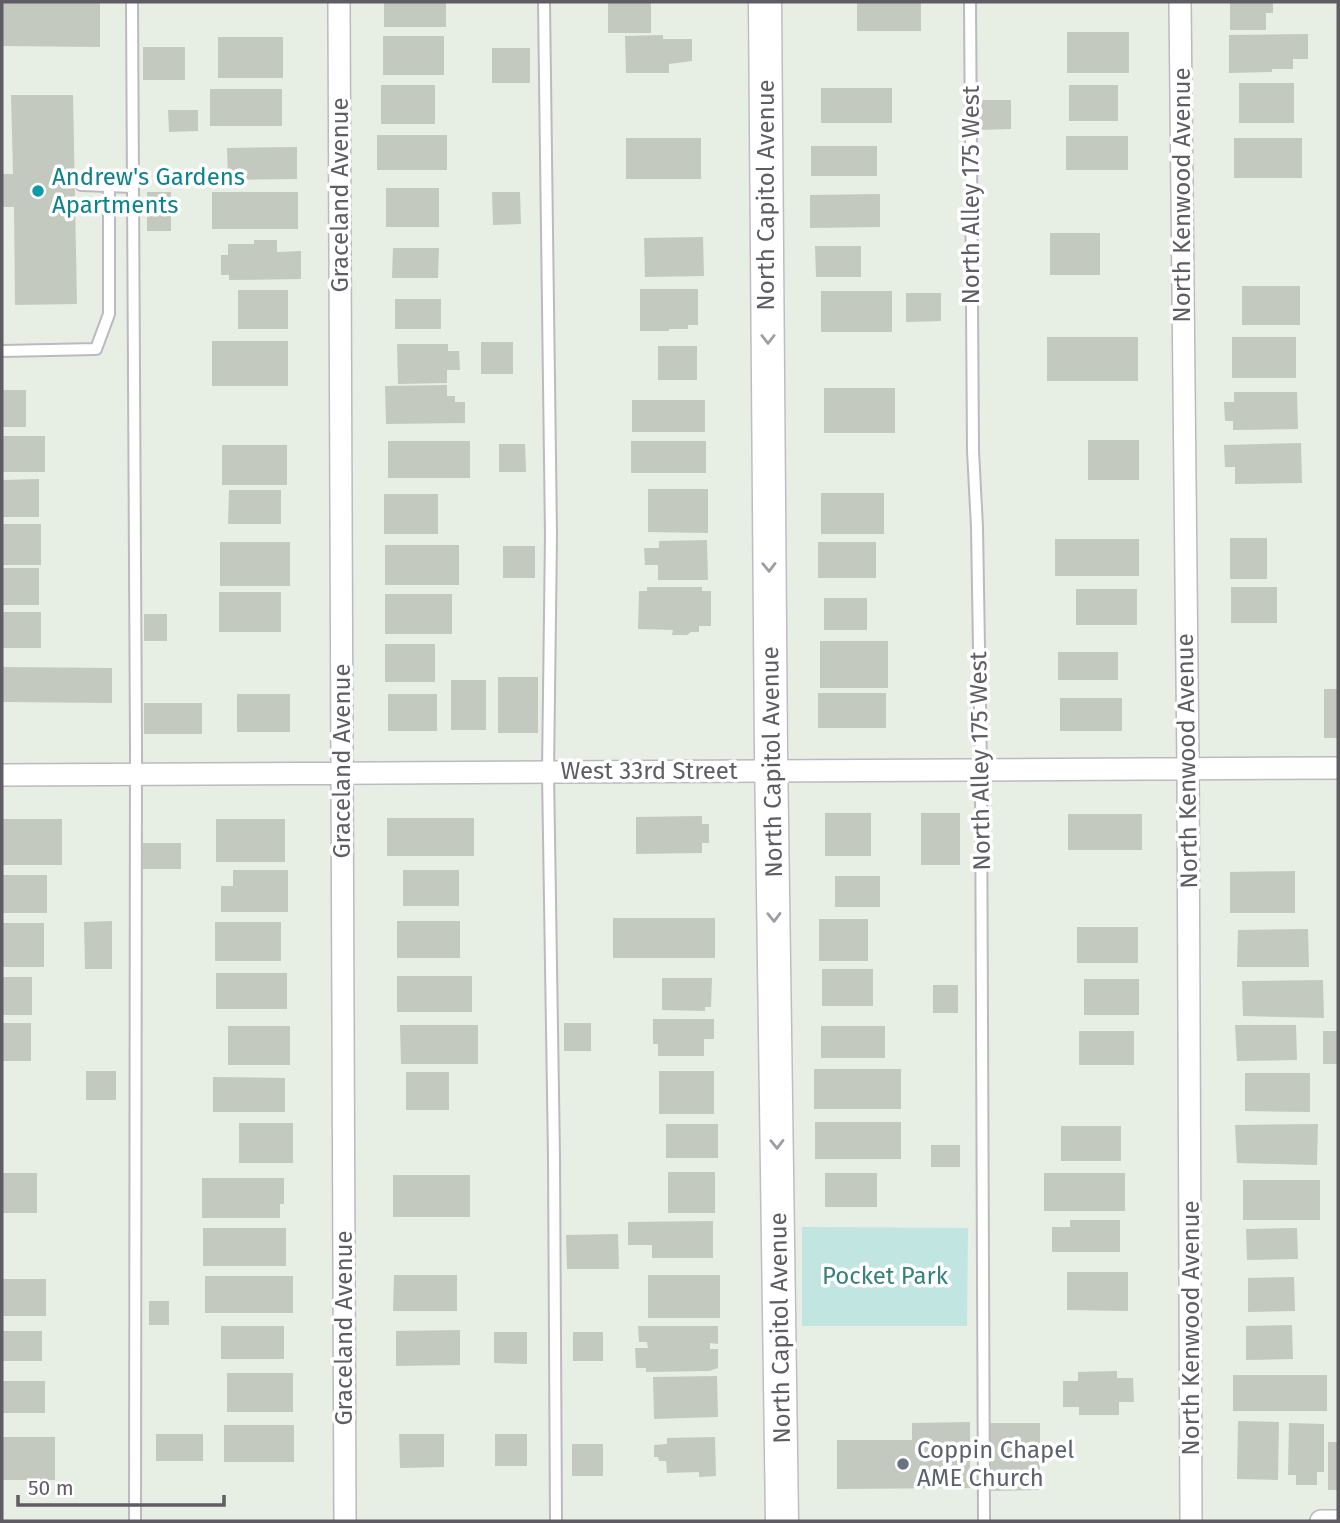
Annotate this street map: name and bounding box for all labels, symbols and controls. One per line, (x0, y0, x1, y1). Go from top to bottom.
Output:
street label: North Kenwood Avenue (1168, 67, 1196, 323)
street label: North Capitol Avenue (752, 79, 780, 311)
street label: North Alley 175 West (957, 85, 985, 305)
street label: Graceland Avenue (326, 97, 354, 293)
place label: Andrew's Gardens Apartments (52, 163, 245, 219)
marker: Andrew's Gardens Apartments (30, 183, 46, 199)
one-way arrow (760, 334, 775, 345)
one-way arrow (762, 562, 777, 573)
street label: North Kenwood Avenue (1171, 633, 1203, 889)
street label: North Capitol Avenue (756, 646, 788, 878)
street label: North Alley 175 West (964, 651, 996, 871)
street label: Graceland Avenue (328, 663, 356, 859)
street label: West 33rd Street (560, 757, 738, 785)
one-way arrow (766, 912, 781, 923)
one-way arrow (769, 1140, 785, 1150)
street label: North Kenwood Avenue (1177, 1200, 1205, 1456)
street label: North Capitol Avenue (764, 1212, 796, 1444)
street label: Graceland Avenue (330, 1230, 358, 1426)
park label: Pocket Park (822, 1262, 949, 1290)
place label: Coppin Chapel AME Church (917, 1436, 1074, 1492)
marker: Coppin Chapel AME Church (895, 1456, 911, 1472)
scale bar (18, 1464, 224, 1508)
text: 50 m (28, 1475, 74, 1501)

